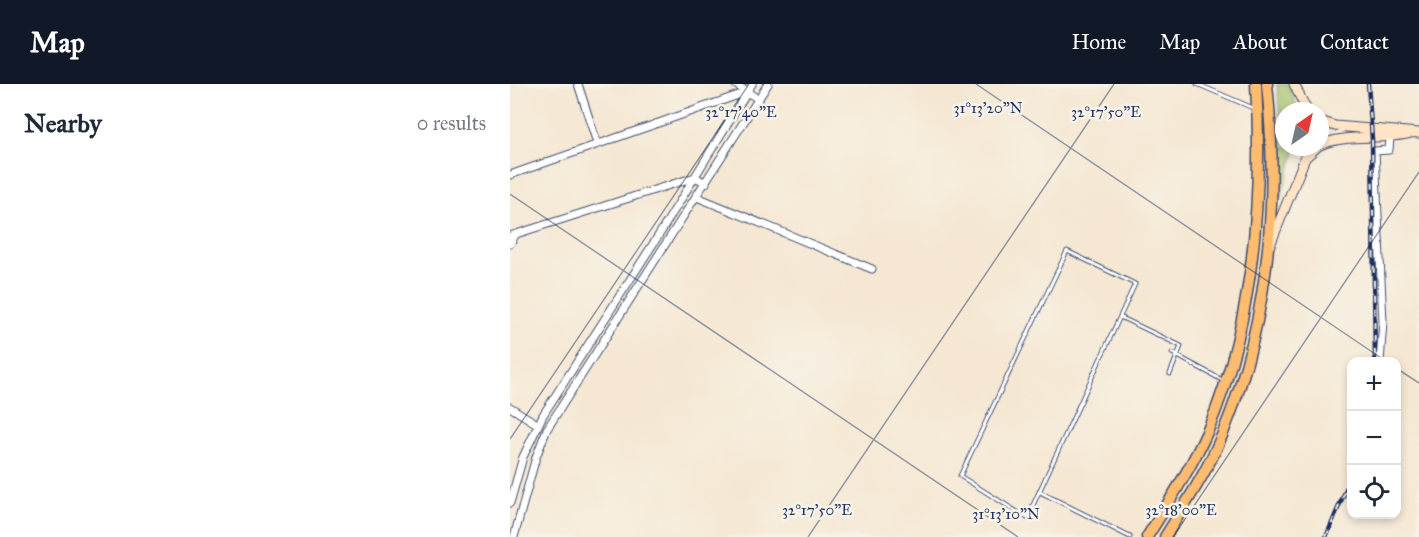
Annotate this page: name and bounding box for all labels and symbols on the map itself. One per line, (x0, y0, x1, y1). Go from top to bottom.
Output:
text: 31°13'20"N (954, 99, 1023, 117)
north arrow (1275, 102, 1329, 156)
text: 32°17'40"E (705, 103, 777, 121)
text: 32°17'50"E (1071, 103, 1141, 121)
text: 32°17'50"E (782, 501, 852, 519)
text: 32°18'00"E (1145, 501, 1217, 519)
text: 31°13'10"N (972, 505, 1040, 523)

